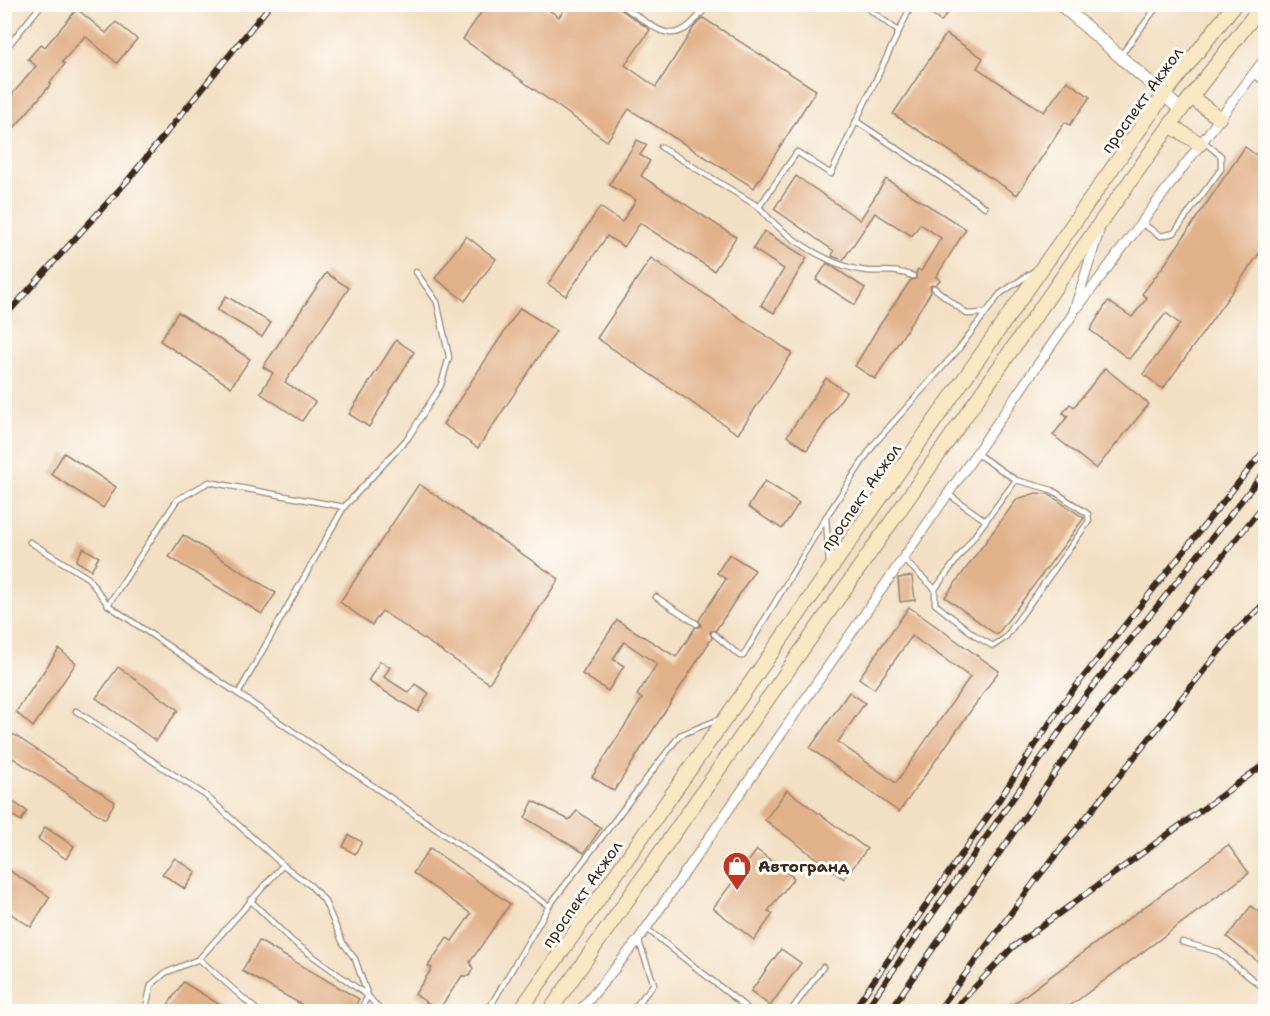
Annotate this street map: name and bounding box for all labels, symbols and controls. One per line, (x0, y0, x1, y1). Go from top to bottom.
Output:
street label: проспект Акжол (1096, 43, 1188, 157)
street label: проспект Акжол (816, 439, 906, 555)
street label: проспект Акжол (537, 836, 627, 952)
shop icon: Автогранд (721, 850, 753, 892)
place label: Автогранд (758, 856, 850, 877)

